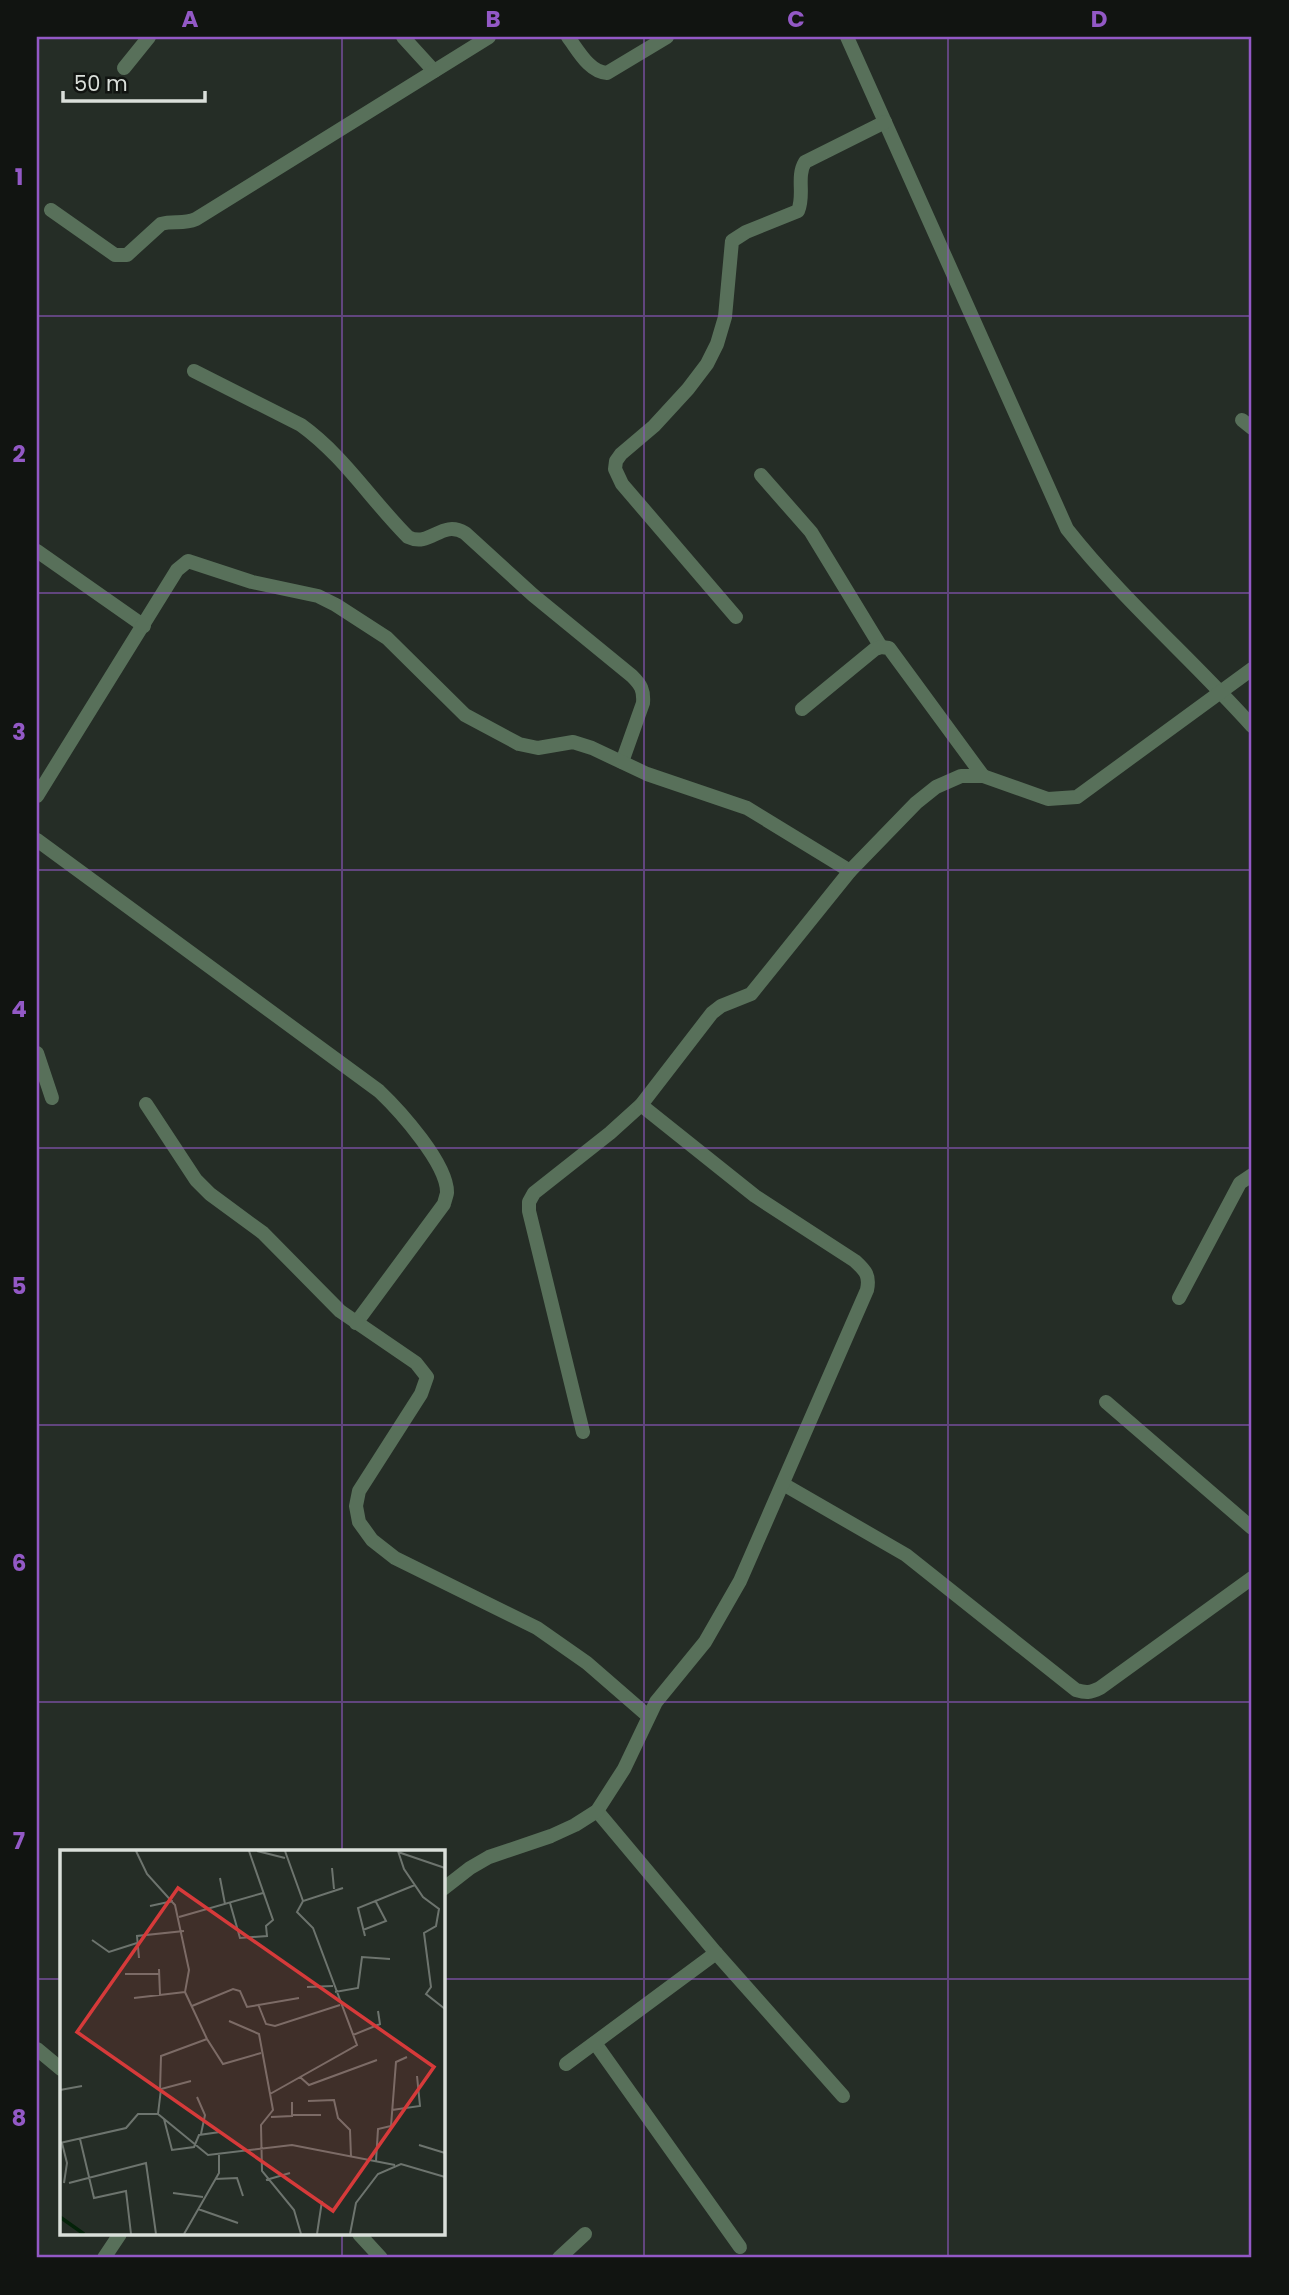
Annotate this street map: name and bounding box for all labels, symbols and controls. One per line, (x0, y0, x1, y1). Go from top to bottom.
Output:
text: A (182, 3, 199, 35)
text: B (485, 3, 501, 35)
text: C (787, 3, 805, 35)
text: D (1091, 3, 1107, 35)
scale bar (63, 60, 205, 104)
text: 50 m (74, 69, 128, 98)
text: 1 (15, 161, 23, 193)
text: 2 (12, 438, 26, 470)
text: 3 (12, 716, 26, 748)
text: 4 (11, 993, 27, 1025)
text: 5 (12, 1270, 26, 1302)
text: 6 (12, 1547, 26, 1579)
text: 7 (13, 1825, 25, 1857)
inset map (60, 1850, 444, 2236)
text: 8 (12, 2102, 26, 2134)

